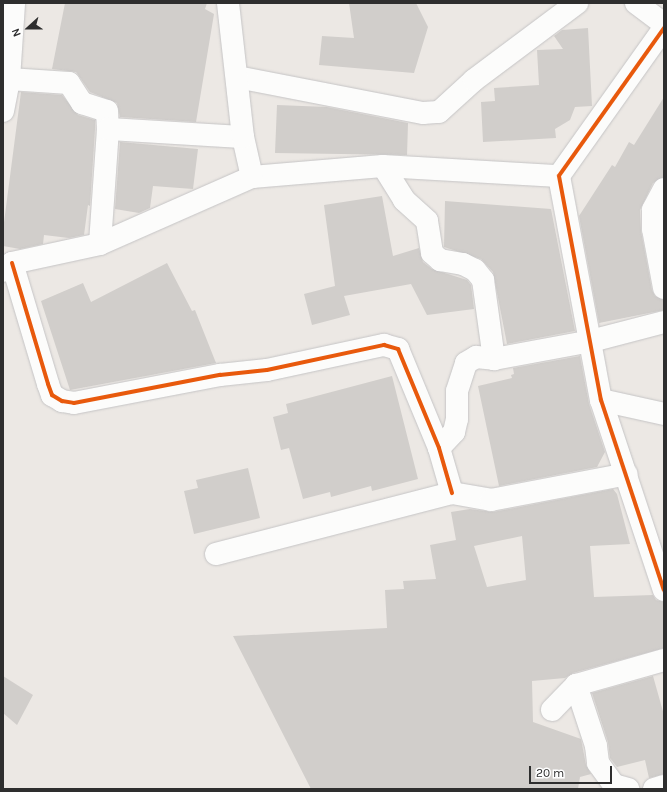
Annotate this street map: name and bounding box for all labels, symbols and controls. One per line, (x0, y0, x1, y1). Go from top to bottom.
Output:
north arrow (8, 8, 48, 48)
text: N (9, 26, 24, 38)
scale bar (531, 758, 614, 784)
text: 20 m (536, 766, 564, 780)

